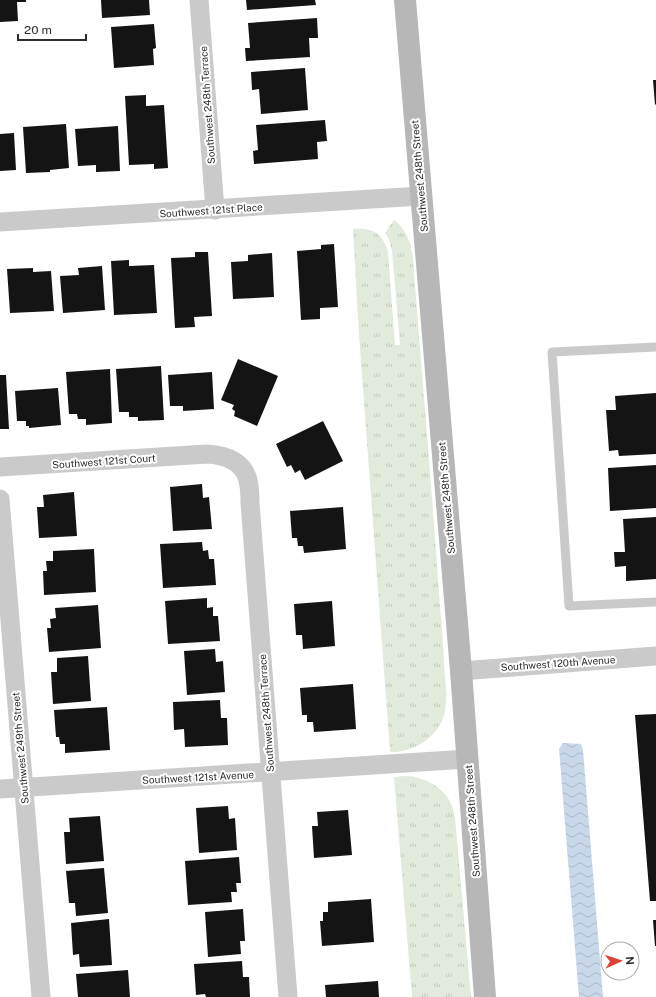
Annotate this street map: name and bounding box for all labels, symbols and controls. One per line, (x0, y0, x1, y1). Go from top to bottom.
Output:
scale bar (18, 16, 86, 42)
text: 20 m (24, 23, 52, 37)
street label: Southwest 248th Terrace (197, 45, 217, 164)
street label: Southwest 248th Street (408, 119, 430, 232)
street label: Southwest 121st Place (159, 200, 263, 220)
street label: Southwest 248th Street (435, 441, 457, 554)
street label: Southwest 121st Court (52, 451, 156, 471)
street label: Southwest 248th Terrace (256, 653, 276, 772)
street label: Southwest 120th Avenue (500, 653, 616, 673)
street label: Southwest 249th Street (9, 692, 31, 804)
street label: Southwest 248th Street (462, 764, 482, 877)
street label: Southwest 121st Avenue (142, 768, 255, 786)
north arrow (600, 941, 640, 981)
text: N (624, 956, 636, 965)

